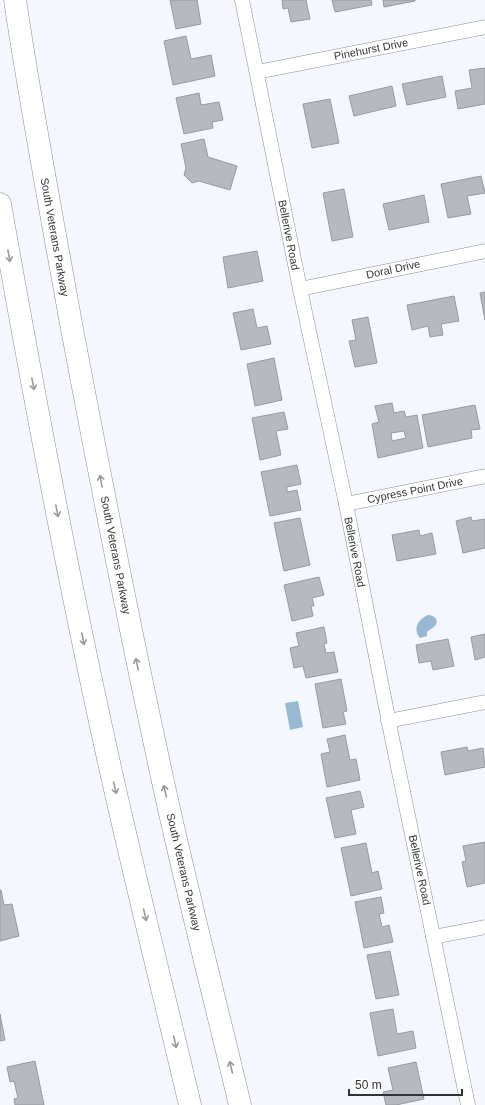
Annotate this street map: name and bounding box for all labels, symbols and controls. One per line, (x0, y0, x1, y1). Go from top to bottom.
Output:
street label: Pinehurst Drive (333, 36, 409, 62)
street label: South Veterans Parkway (39, 177, 71, 298)
street label: Bellerive Road (276, 199, 302, 271)
one-way arrow (5, 249, 13, 262)
street label: Doral Drive (365, 257, 421, 281)
one-way arrow (29, 377, 37, 390)
one-way arrow (97, 475, 105, 488)
street label: Cypress Point Drive (366, 475, 464, 505)
street label: South Veterans Parkway (99, 495, 133, 616)
one-way arrow (53, 505, 61, 518)
street label: Bellerive Road (342, 516, 368, 588)
one-way arrow (79, 632, 87, 645)
one-way arrow (133, 658, 141, 671)
one-way arrow (112, 782, 120, 795)
one-way arrow (161, 785, 168, 798)
street label: South Veterans Parkway (165, 812, 204, 933)
street label: Bellerive Road (407, 834, 433, 906)
one-way arrow (142, 908, 149, 921)
one-way arrow (171, 1035, 179, 1048)
one-way arrow (226, 1061, 234, 1074)
scale bar (349, 1071, 462, 1097)
text: 50 m (355, 1078, 382, 1092)

